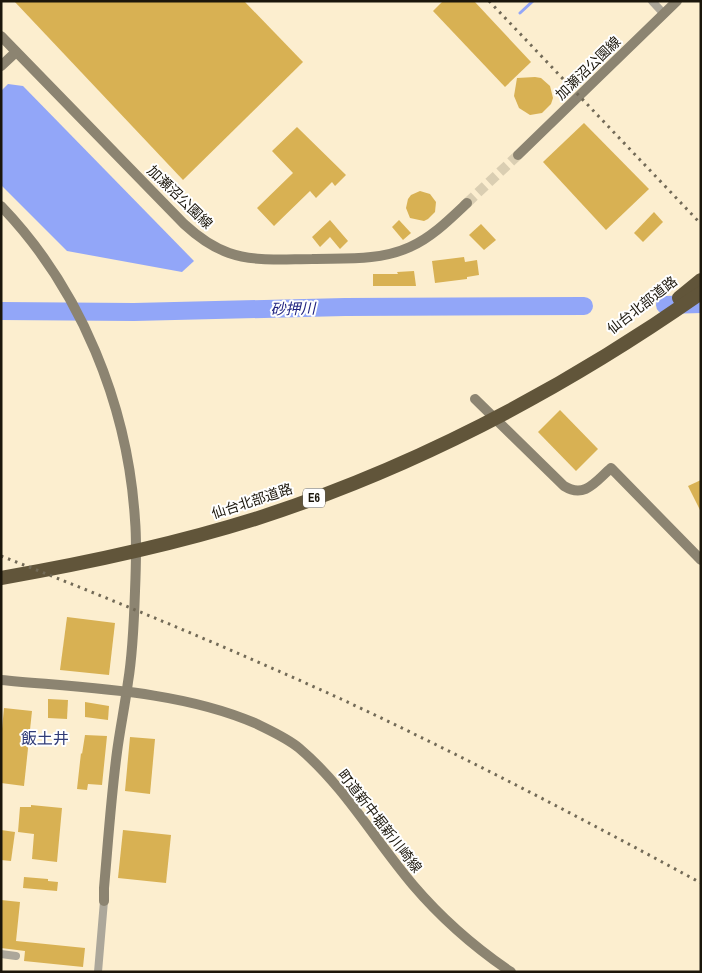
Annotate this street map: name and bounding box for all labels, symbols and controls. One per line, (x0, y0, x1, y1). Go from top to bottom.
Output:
street label: 加瀬沼公園線 (552, 32, 624, 104)
street label: 加瀬沼公園線 (144, 161, 216, 233)
street label: 仙台北部道路 (603, 272, 681, 338)
water label: 砂押川 (270, 298, 318, 319)
street label: 仙台北部道路 (209, 479, 295, 523)
road number: E6 (303, 488, 325, 508)
district label: 飯土井 (21, 727, 69, 749)
street label: 町道新中堀新川崎線 (334, 766, 426, 876)

